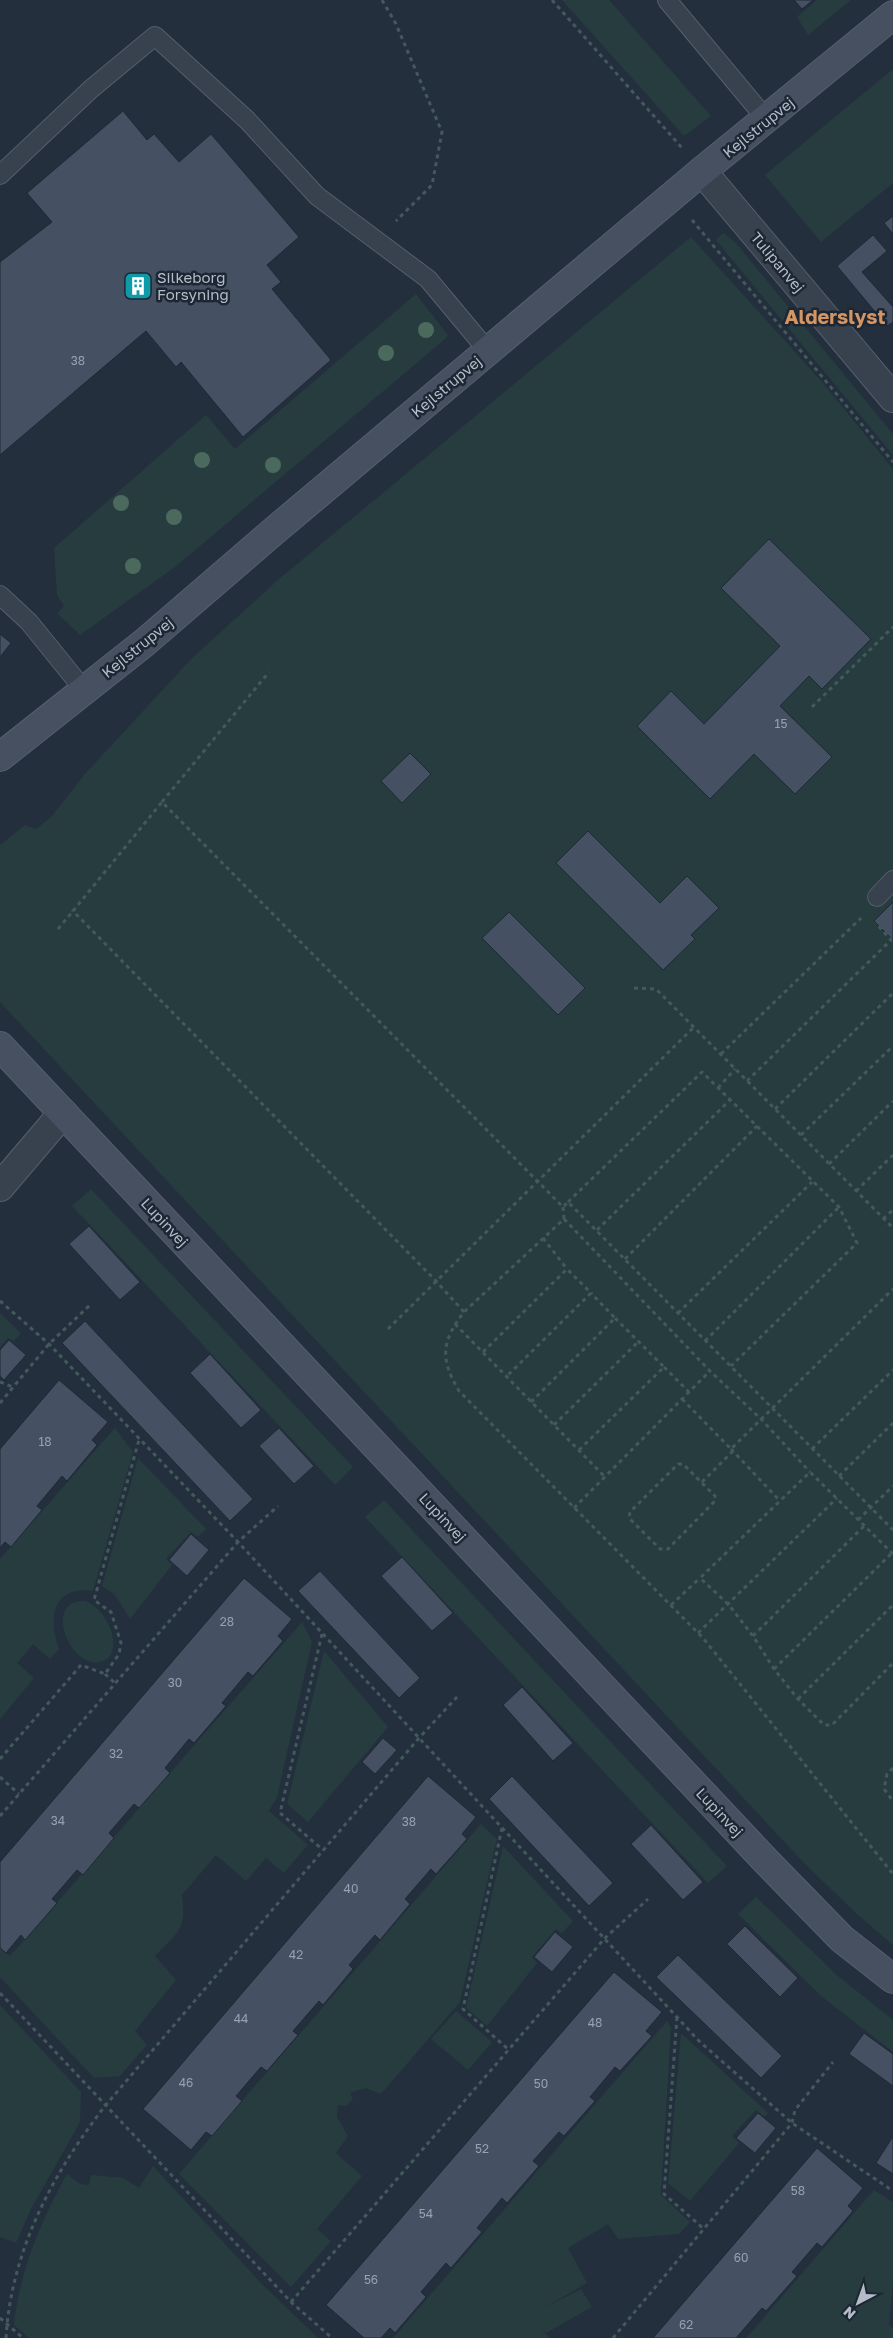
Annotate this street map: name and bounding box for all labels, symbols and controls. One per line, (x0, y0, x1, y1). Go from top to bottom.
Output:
street label: Kejlstrupvej (719, 93, 797, 161)
street label: Tulipanvej (748, 228, 808, 296)
place label: Silkeborg Forsyning (157, 268, 229, 303)
building icon: Silkeborg Forsyning (123, 271, 153, 301)
district label: Alderslyst (785, 304, 885, 328)
street label: Kejlstrupvej (407, 351, 485, 421)
house number: 38 (71, 353, 85, 368)
street label: Kejlstrupvej (98, 613, 176, 681)
house number: 15 (775, 716, 787, 731)
street label: Lupinvej (138, 1194, 192, 1250)
house number: 18 (38, 1434, 52, 1449)
street label: Lupinvej (416, 1489, 470, 1545)
house number: 28 (220, 1614, 234, 1629)
house number: 30 (168, 1675, 182, 1690)
house number: 32 (109, 1746, 123, 1761)
street label: Lupinvej (693, 1784, 747, 1840)
house number: 34 (51, 1813, 65, 1828)
house number: 38 (402, 1814, 416, 1829)
house number: 40 (344, 1881, 358, 1896)
house number: 42 (289, 1947, 303, 1962)
house number: 44 (234, 2011, 248, 2026)
house number: 48 (588, 2015, 602, 2030)
house number: 46 (179, 2075, 193, 2090)
house number: 50 (534, 2076, 548, 2091)
house number: 52 (475, 2141, 489, 2156)
house number: 58 (791, 2183, 805, 2198)
house number: 54 (419, 2206, 433, 2221)
house number: 60 (734, 2250, 748, 2265)
house number: 56 (364, 2272, 378, 2287)
north arrow (833, 2278, 883, 2328)
text: N (840, 2303, 859, 2323)
house number: 62 (679, 2317, 693, 2332)

